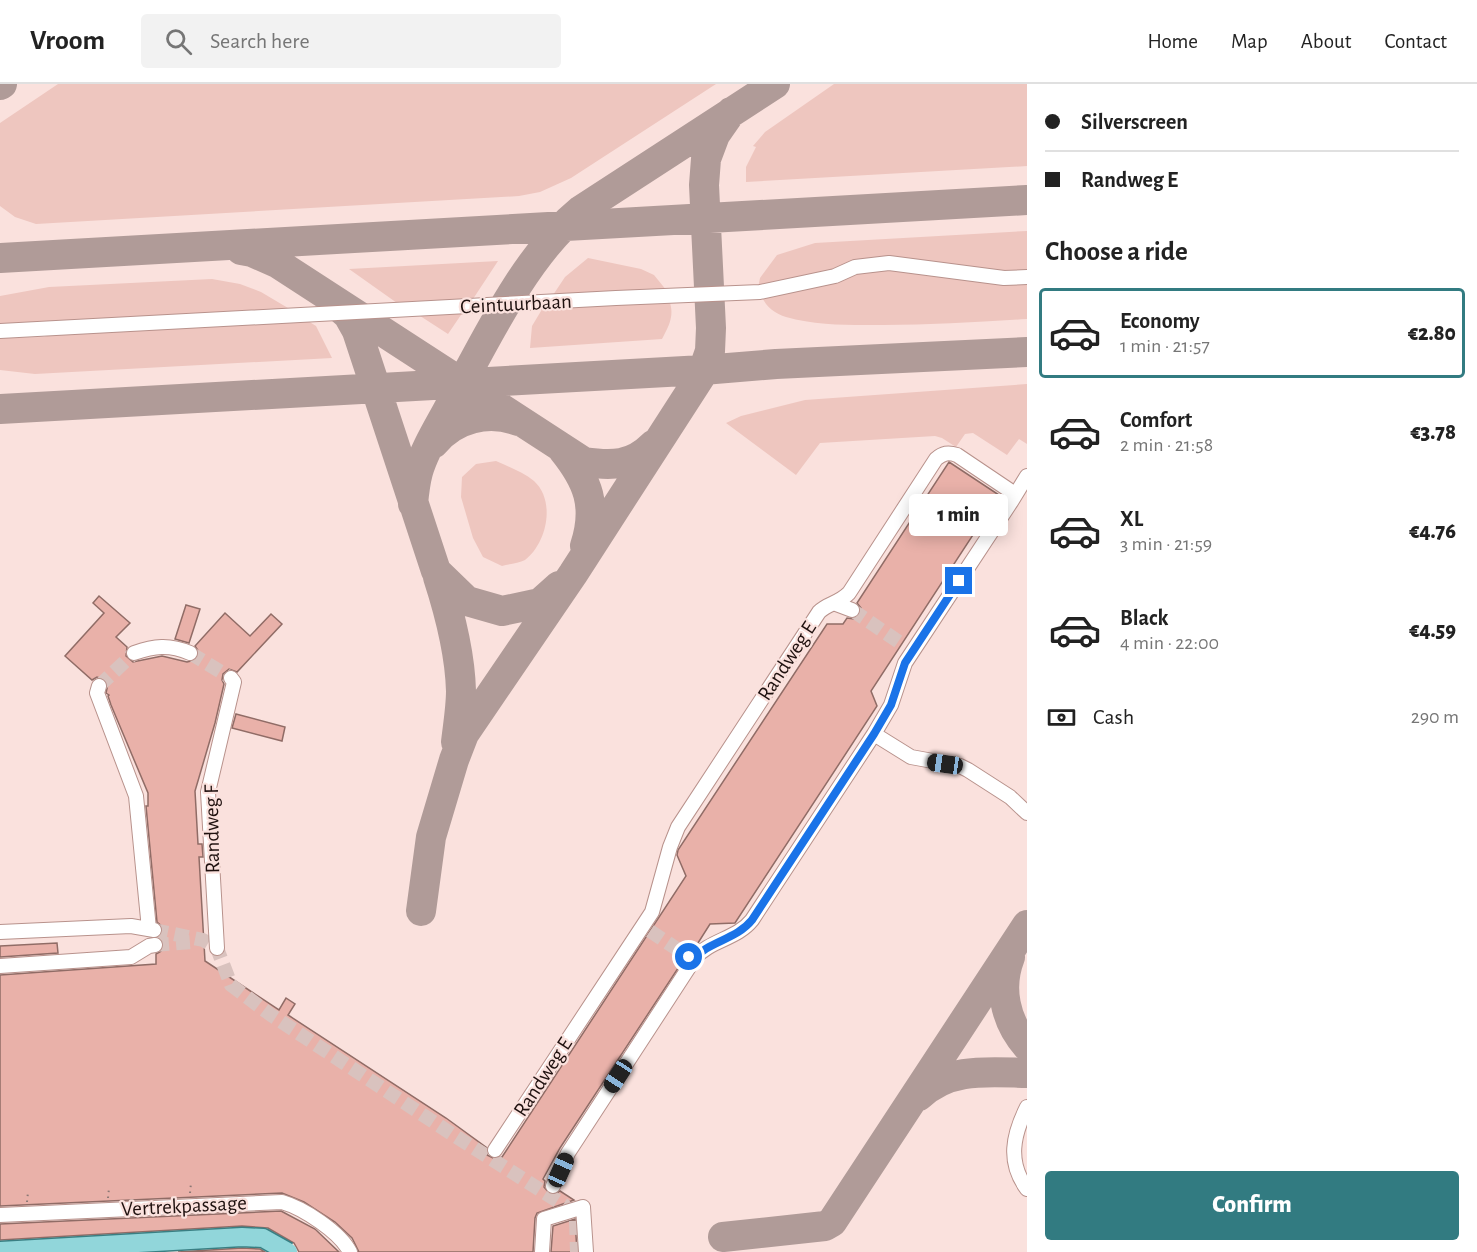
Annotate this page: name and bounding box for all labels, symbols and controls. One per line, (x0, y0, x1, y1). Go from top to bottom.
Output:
search box (141, 14, 561, 68)
icon: search (162, 25, 195, 58)
text: Vroom (30, 27, 105, 55)
text: Search here (210, 30, 310, 52)
text: Home (1147, 31, 1198, 52)
text: Map (1231, 31, 1268, 52)
text: About (1301, 31, 1351, 52)
text: Contact (1384, 31, 1447, 52)
text: Silverscreen (1081, 111, 1188, 133)
text: Randweg E (1081, 169, 1178, 191)
text: Choose a ride (1045, 238, 1188, 265)
street label: Ceintuurbaan (460, 291, 572, 317)
icon: car (1048, 306, 1102, 360)
text: Economy (1120, 310, 1200, 332)
text: €2.80 (1408, 322, 1456, 344)
text: 1 min · 21:57 (1120, 336, 1210, 356)
icon: car (1048, 405, 1102, 459)
text: Comfort (1120, 409, 1192, 431)
text: €3.78 (1410, 421, 1456, 443)
text: 2 min · 21:58 (1120, 435, 1213, 455)
callout: 1 min (910, 494, 1008, 536)
icon: car (1048, 504, 1102, 558)
text: 1 min (937, 505, 980, 525)
text: XL (1120, 508, 1143, 530)
text: €4.76 (1409, 520, 1456, 542)
text: 3 min · 21:59 (1120, 534, 1212, 554)
route end (945, 567, 972, 594)
icon: car (1048, 603, 1102, 657)
text: Black (1120, 607, 1168, 629)
street label: Randweg E (754, 618, 820, 704)
text: €4.59 (1409, 619, 1456, 641)
text: 4 min · 22:00 (1120, 633, 1219, 653)
icon: cash (1045, 701, 1078, 734)
text: Cash (1093, 706, 1134, 728)
text: 290 m (1411, 707, 1459, 727)
car (926, 753, 964, 775)
street label: Randweg F (201, 784, 223, 873)
route start (675, 943, 702, 970)
street label: Randweg E (510, 1034, 576, 1120)
car (601, 1056, 635, 1096)
car (545, 1150, 577, 1190)
button: Confirm (1045, 1171, 1459, 1240)
street label: Vertrekpassage (121, 1192, 247, 1220)

